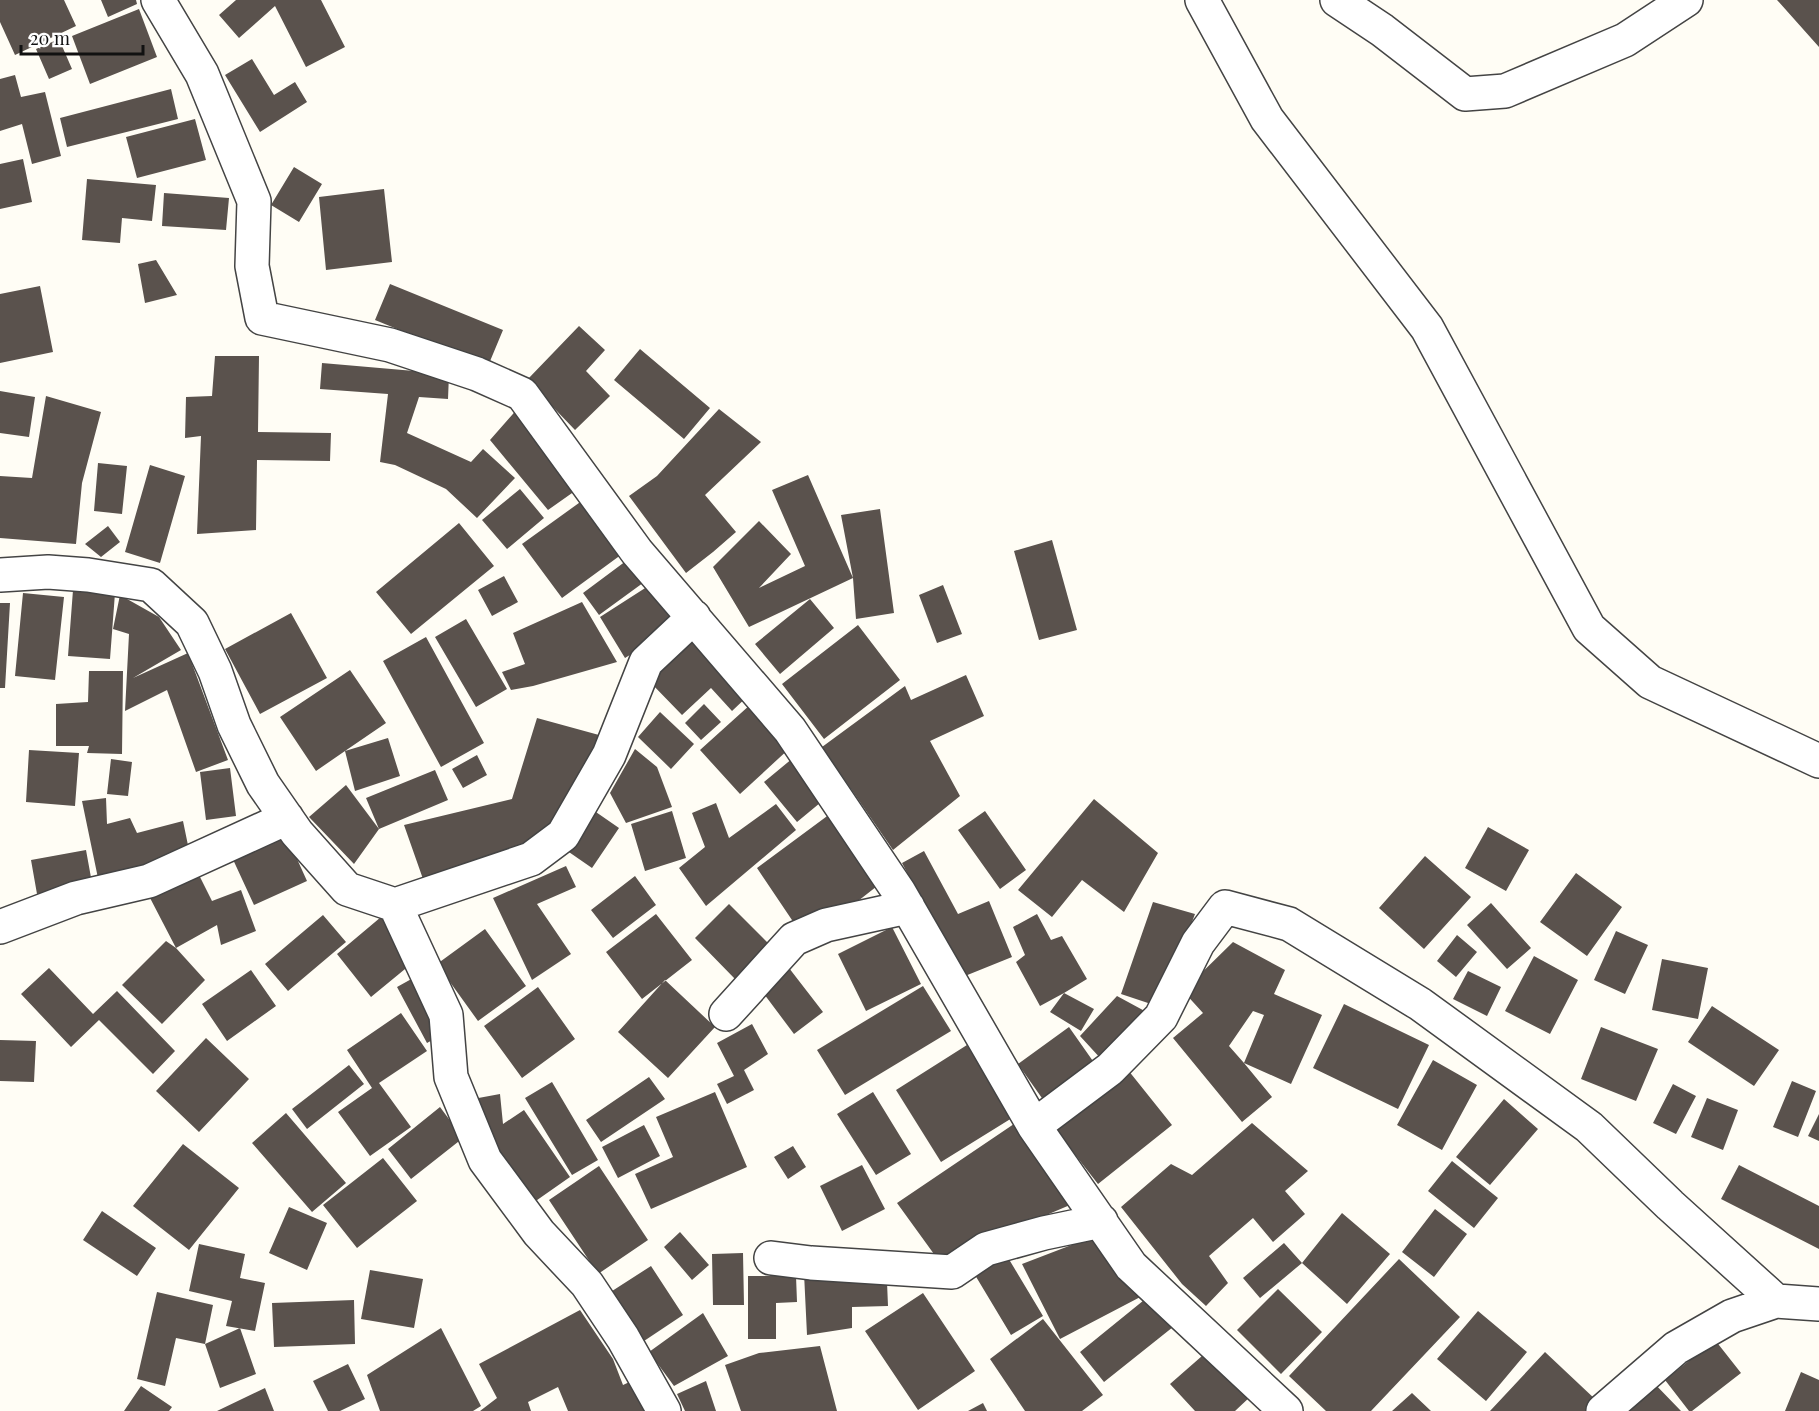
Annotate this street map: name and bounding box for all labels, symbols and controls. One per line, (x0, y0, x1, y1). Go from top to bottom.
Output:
scale bar (21, 18, 142, 56)
text: 20 m (30, 26, 70, 50)

